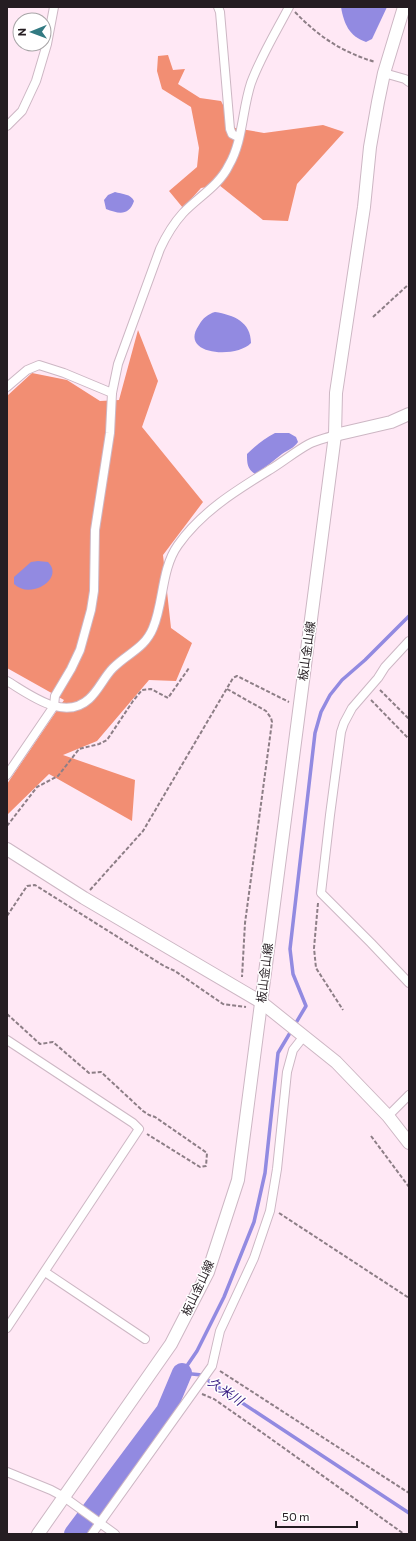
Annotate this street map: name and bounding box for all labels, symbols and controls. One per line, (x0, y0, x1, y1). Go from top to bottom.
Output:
north arrow (12, 12, 52, 52)
text: N (15, 28, 28, 36)
street label: 板山金山線 (295, 620, 317, 682)
street label: 板山金山線 (253, 942, 275, 1004)
street label: 板山金山線 (178, 1257, 216, 1318)
water label: 久米川 (205, 1373, 248, 1410)
scale bar (276, 1503, 357, 1529)
text: 50 m (282, 1509, 310, 1523)

